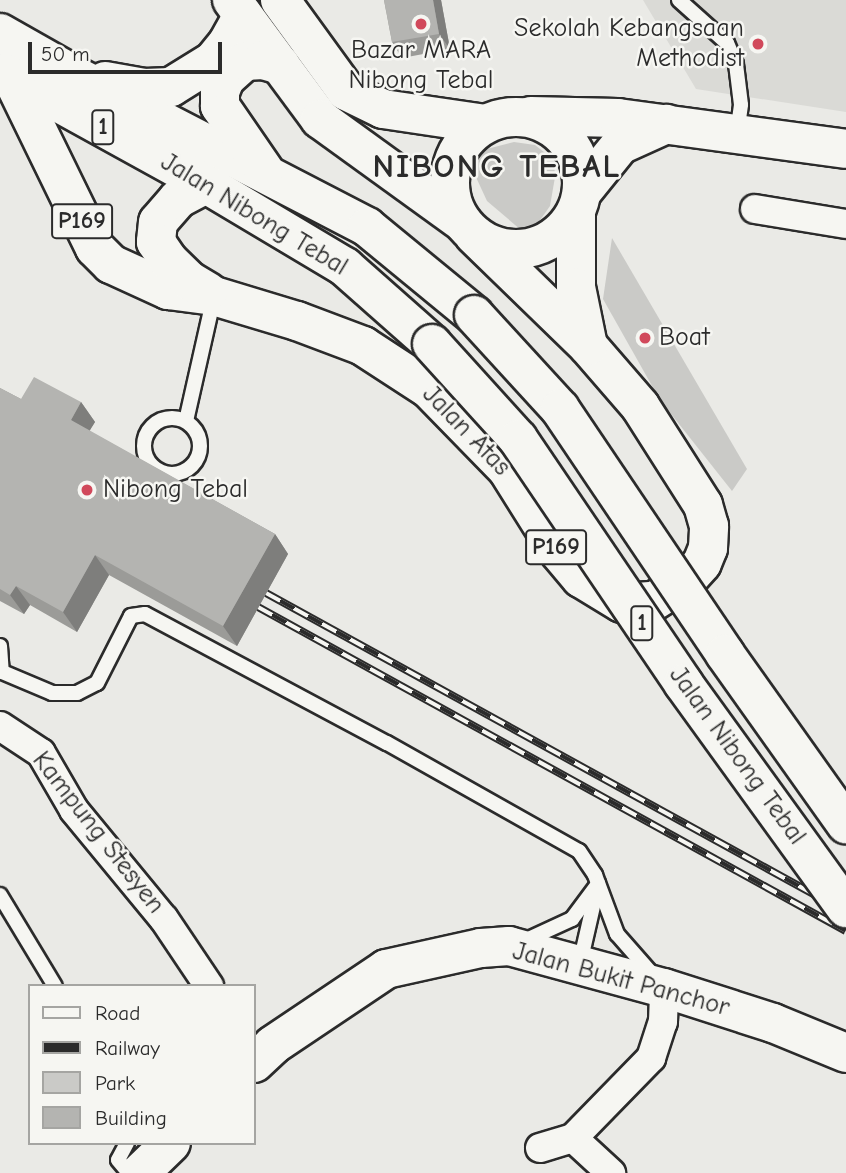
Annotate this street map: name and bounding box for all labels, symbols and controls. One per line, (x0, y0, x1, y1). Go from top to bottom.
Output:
place label: Sekolah Kebangsaan Methodist (514, 13, 744, 74)
marker: Bazar MARA Nibong Tebal (413, 16, 429, 32)
scale bar (32, 28, 226, 72)
place label: Bazar MARA Nibong Tebal (348, 35, 494, 96)
marker: Sekolah Kebangsaan Methodist (750, 36, 766, 52)
text: 50 m (41, 42, 90, 66)
road number: 1 (91, 106, 115, 148)
street label: Jalan Nibong Tebal (155, 147, 353, 283)
district label: NIBONG TEBAL (374, 147, 620, 187)
road number: P169 (50, 201, 114, 242)
place label: Boat (659, 322, 710, 354)
marker: Boat (637, 330, 653, 346)
street label: Jalan Atas (415, 379, 517, 483)
place label: Nibong Tebal (103, 474, 248, 506)
marker: Nibong Tebal (77, 480, 97, 500)
road number: P169 (524, 526, 588, 568)
road number: 1 (630, 602, 654, 644)
street label: Jalan Nibong Tebal (662, 661, 812, 851)
street label: Kampung Stesyen (25, 746, 171, 920)
street label: Jalan Bukit Panchor (509, 936, 733, 1024)
legend (28, 984, 256, 1145)
text: Road (95, 1001, 140, 1025)
text: Railway (95, 1036, 160, 1060)
text: Park (95, 1071, 135, 1095)
text: Building (95, 1106, 167, 1130)

